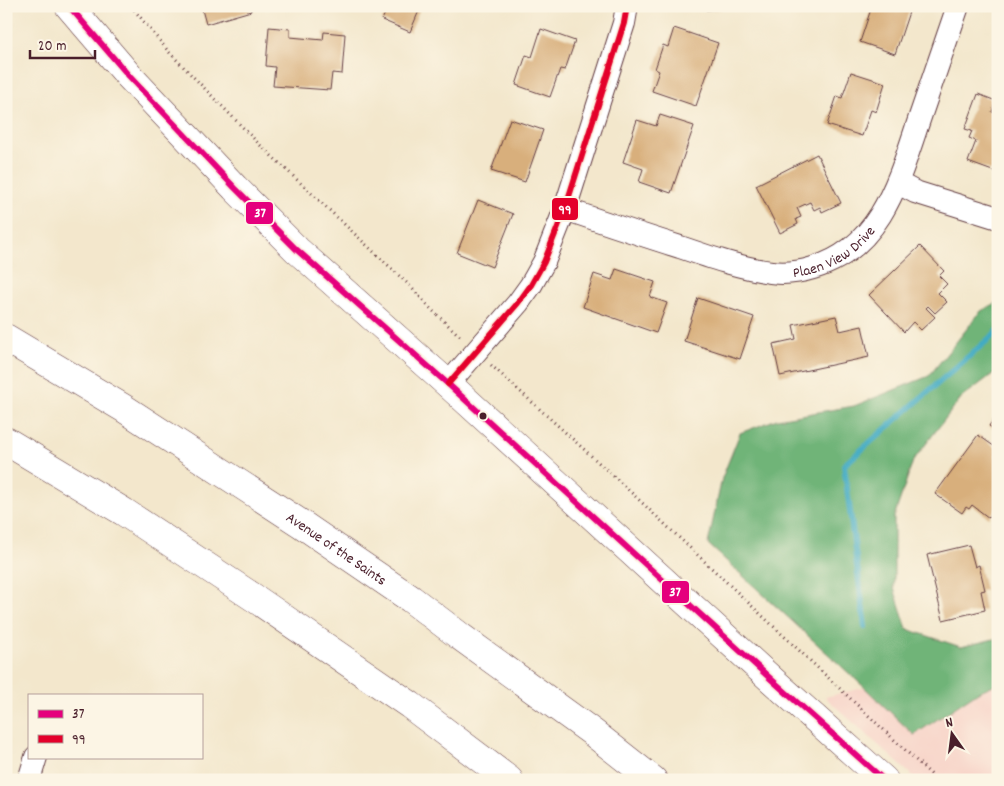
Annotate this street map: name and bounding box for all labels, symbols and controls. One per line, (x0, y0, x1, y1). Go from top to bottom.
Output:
scale bar (30, 28, 95, 60)
text: 20 m (38, 36, 66, 58)
line badge: 99 (551, 197, 579, 221)
line badge: 37 (245, 201, 274, 225)
text: 99 (559, 201, 571, 221)
text: 37 (254, 204, 266, 224)
street label: Plaen View Drive (792, 222, 882, 285)
unlabelled marker (478, 411, 488, 421)
street label: Avenue of the Saints (281, 508, 390, 592)
line badge: 37 (661, 580, 690, 604)
text: 37 (669, 583, 681, 603)
legend (28, 694, 202, 758)
text: 37 (72, 704, 85, 726)
north arrow (926, 708, 976, 758)
text: N (944, 713, 955, 734)
text: 99 (72, 730, 86, 752)

